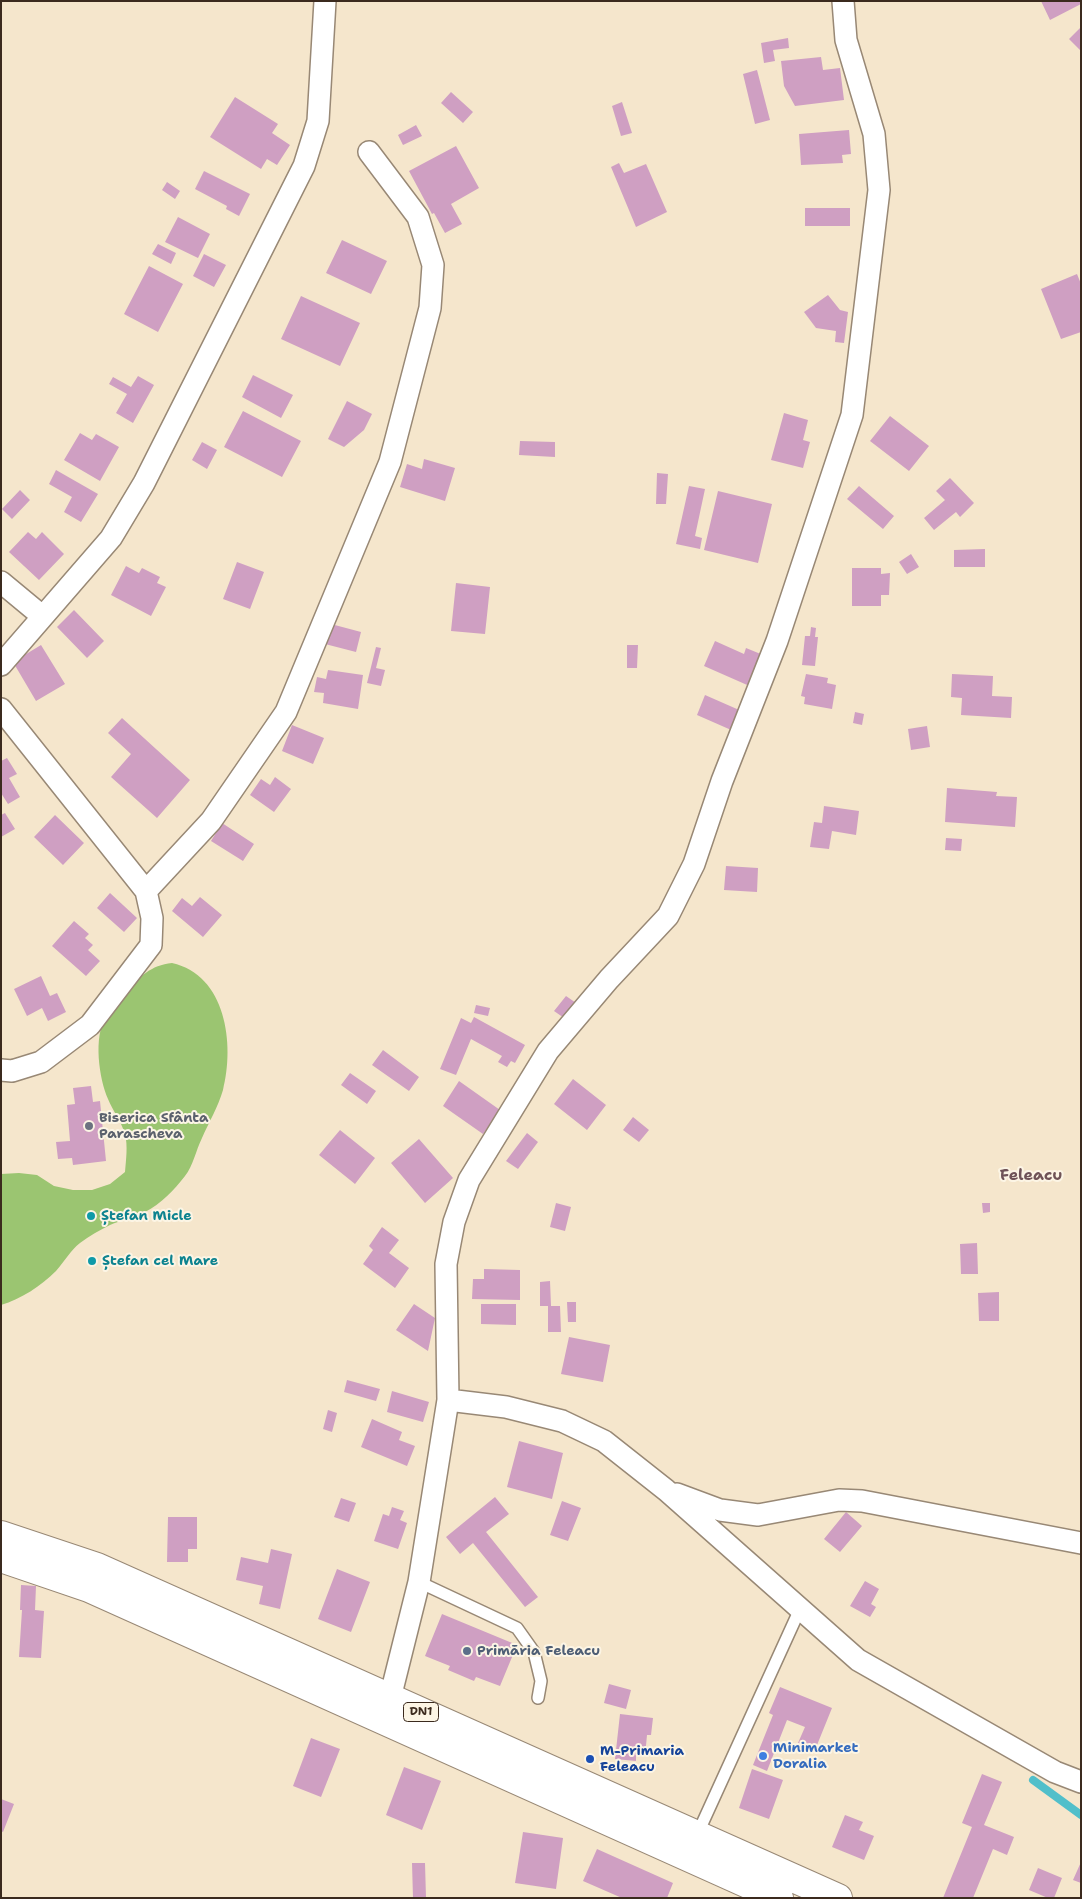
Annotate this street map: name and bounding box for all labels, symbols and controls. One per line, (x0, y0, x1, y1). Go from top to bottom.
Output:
place label: Biserica Sfânta Parascheva (99, 1110, 209, 1142)
marker: Biserica Sfânta Parascheva (83, 1120, 95, 1132)
district label: Feleacu (1000, 1166, 1062, 1186)
place label: Ștefan Micle (101, 1208, 192, 1224)
marker: Ștefan Micle (85, 1210, 97, 1222)
place label: Ștefan cel Mare (102, 1253, 218, 1269)
marker: Ștefan cel Mare (86, 1255, 98, 1267)
place label: Primăria Feleacu (477, 1643, 600, 1659)
marker: Primăria Feleacu (461, 1645, 473, 1657)
road number: DN1 (404, 1702, 438, 1721)
place label: Minimarket Doralia (773, 1740, 858, 1772)
place label: M-Primaria Feleacu (600, 1743, 684, 1775)
marker: Minimarket Doralia (757, 1750, 769, 1762)
marker: M-Primaria Feleacu (584, 1753, 596, 1765)

